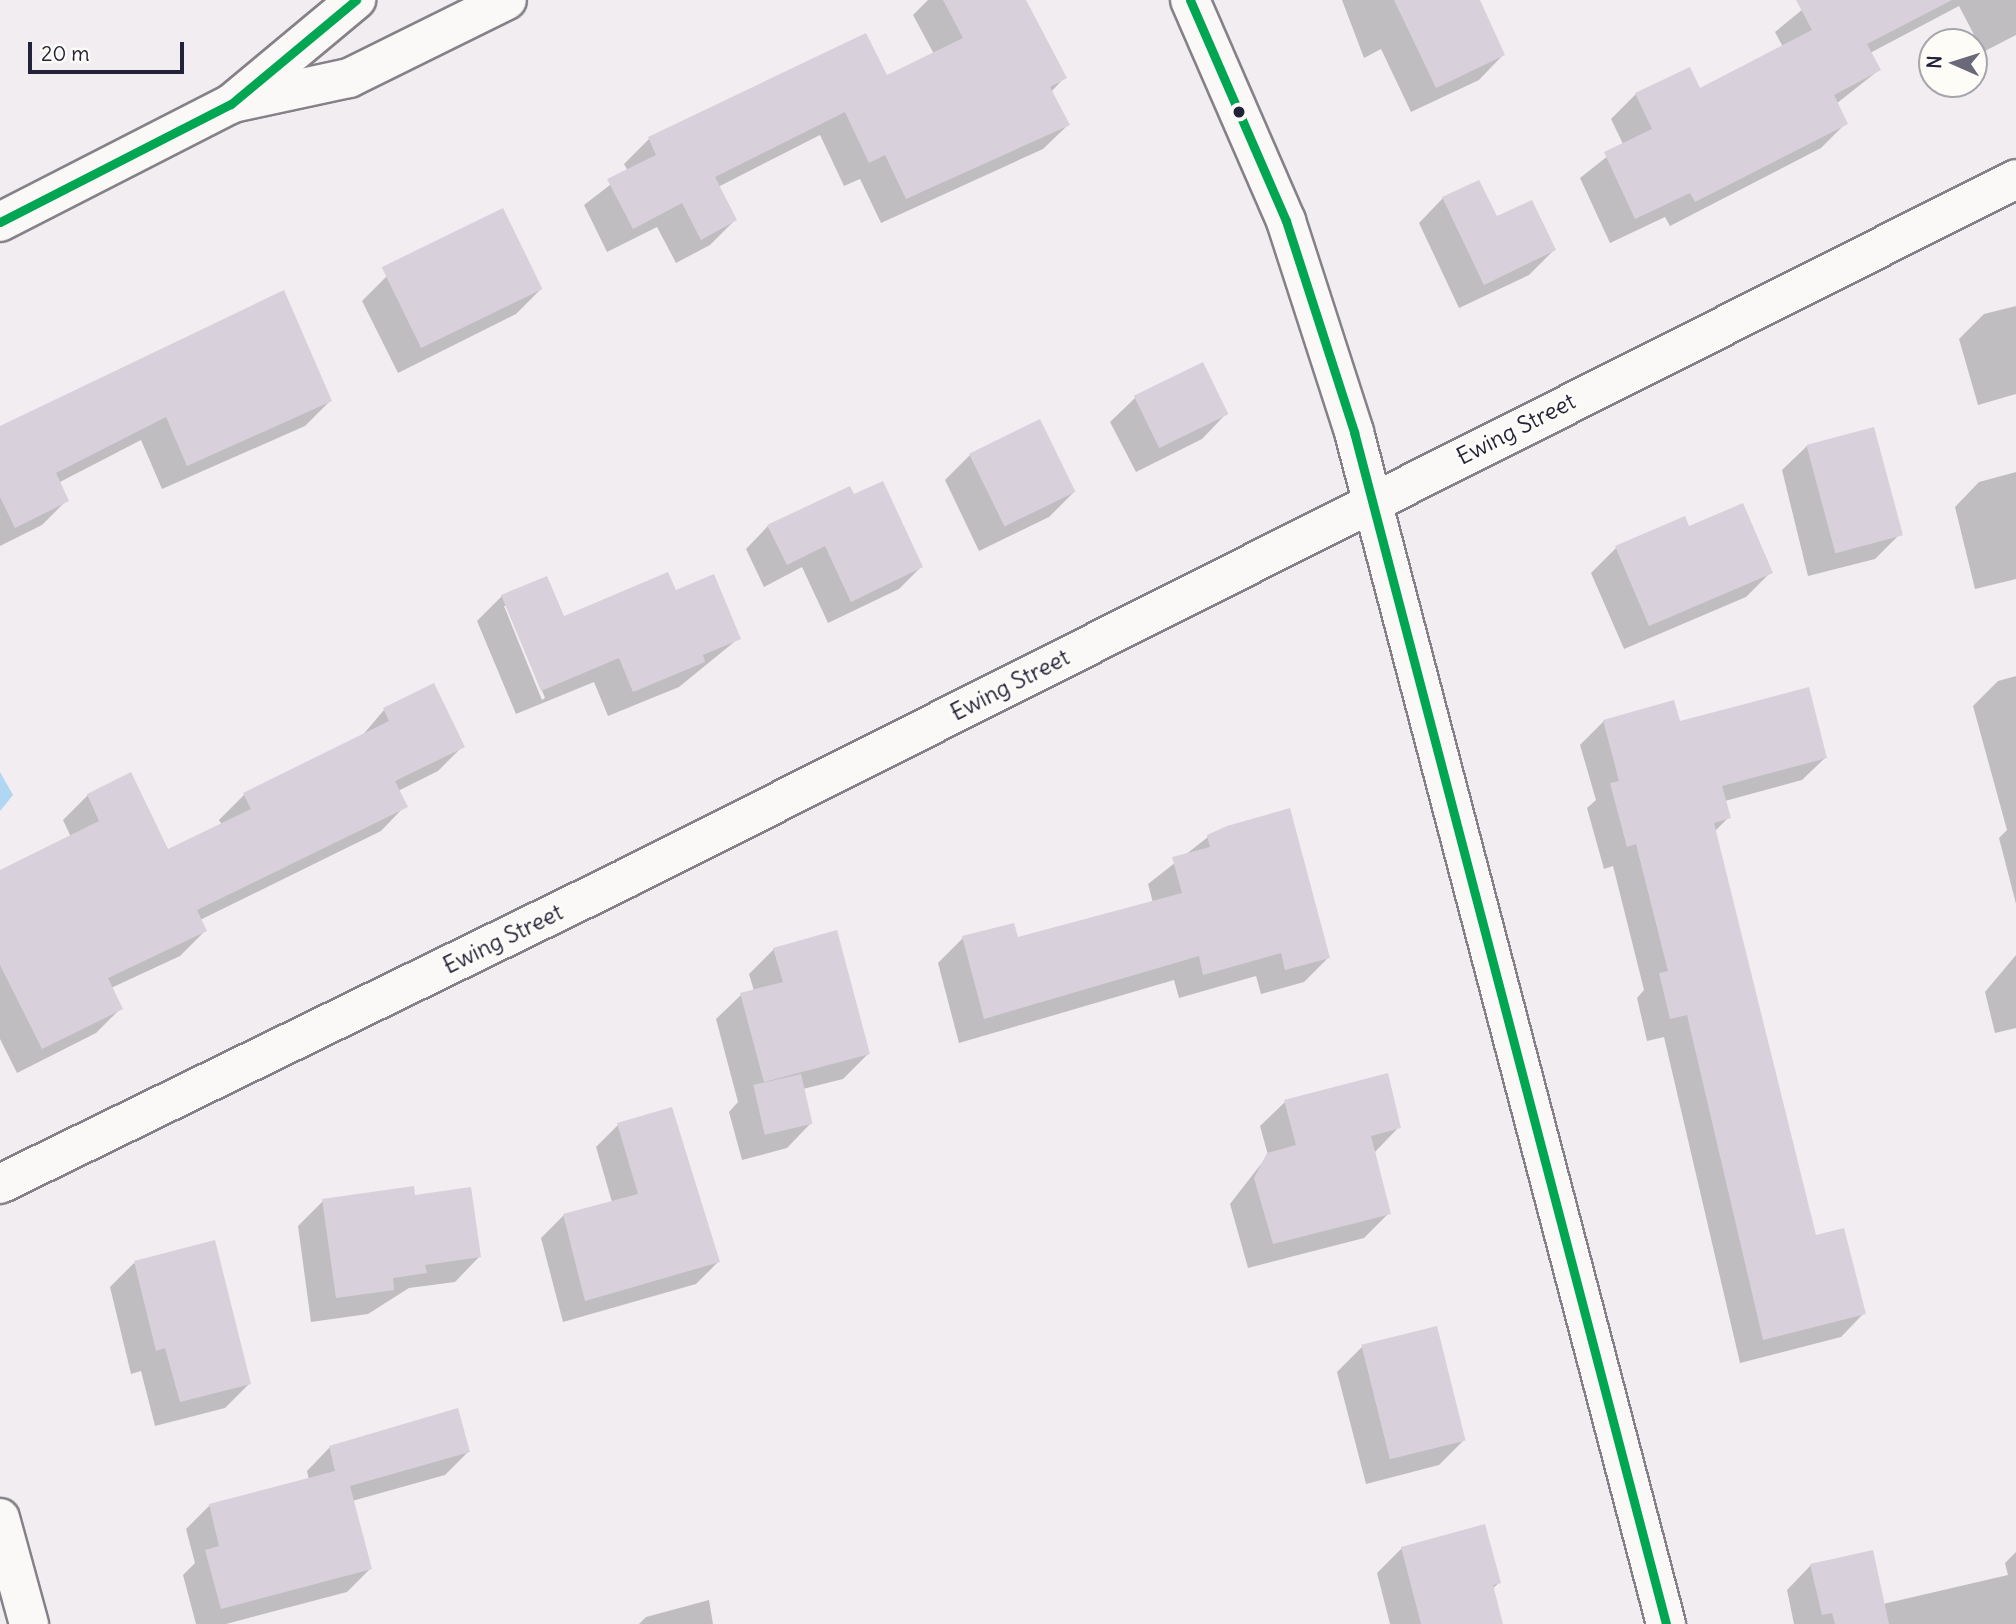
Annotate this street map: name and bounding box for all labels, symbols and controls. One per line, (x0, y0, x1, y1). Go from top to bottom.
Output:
scale bar (32, 28, 187, 72)
north arrow (1918, 28, 1988, 98)
text: 20 m (41, 40, 90, 67)
text: N (1922, 55, 1946, 69)
unlabelled marker (1232, 105, 1246, 119)
street label: Ewing Street (1452, 387, 1580, 471)
street label: Ewing Street (946, 643, 1074, 727)
street label: Ewing Street (439, 898, 567, 980)

